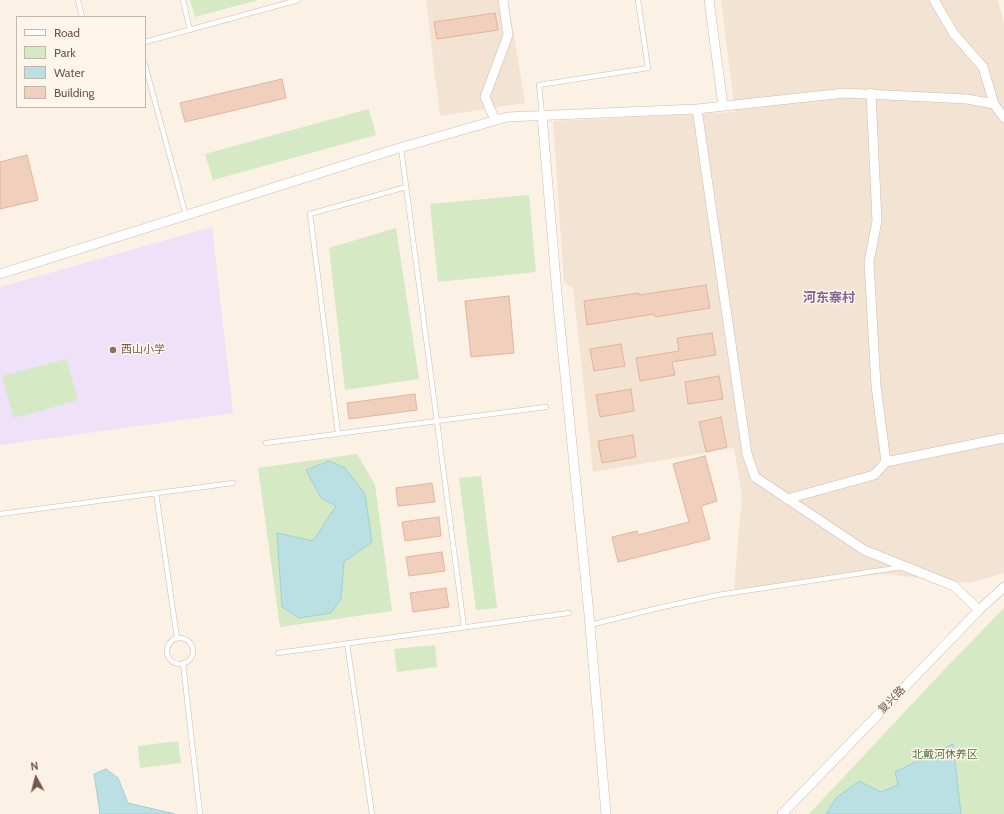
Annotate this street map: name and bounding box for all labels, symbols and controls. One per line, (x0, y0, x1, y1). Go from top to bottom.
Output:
legend (16, 16, 146, 108)
text: Road (54, 25, 80, 40)
text: Park (54, 45, 76, 60)
text: Water (54, 65, 84, 80)
text: Building (54, 85, 95, 100)
district label: 河东寨村 (803, 290, 855, 306)
place label: 西山小学 (121, 343, 165, 357)
marker: 西山小学 (108, 345, 118, 355)
street label: 复兴路 (876, 684, 908, 716)
park label: 北戴河休养区 (912, 748, 978, 762)
north arrow (16, 758, 56, 798)
text: N (30, 759, 39, 774)

